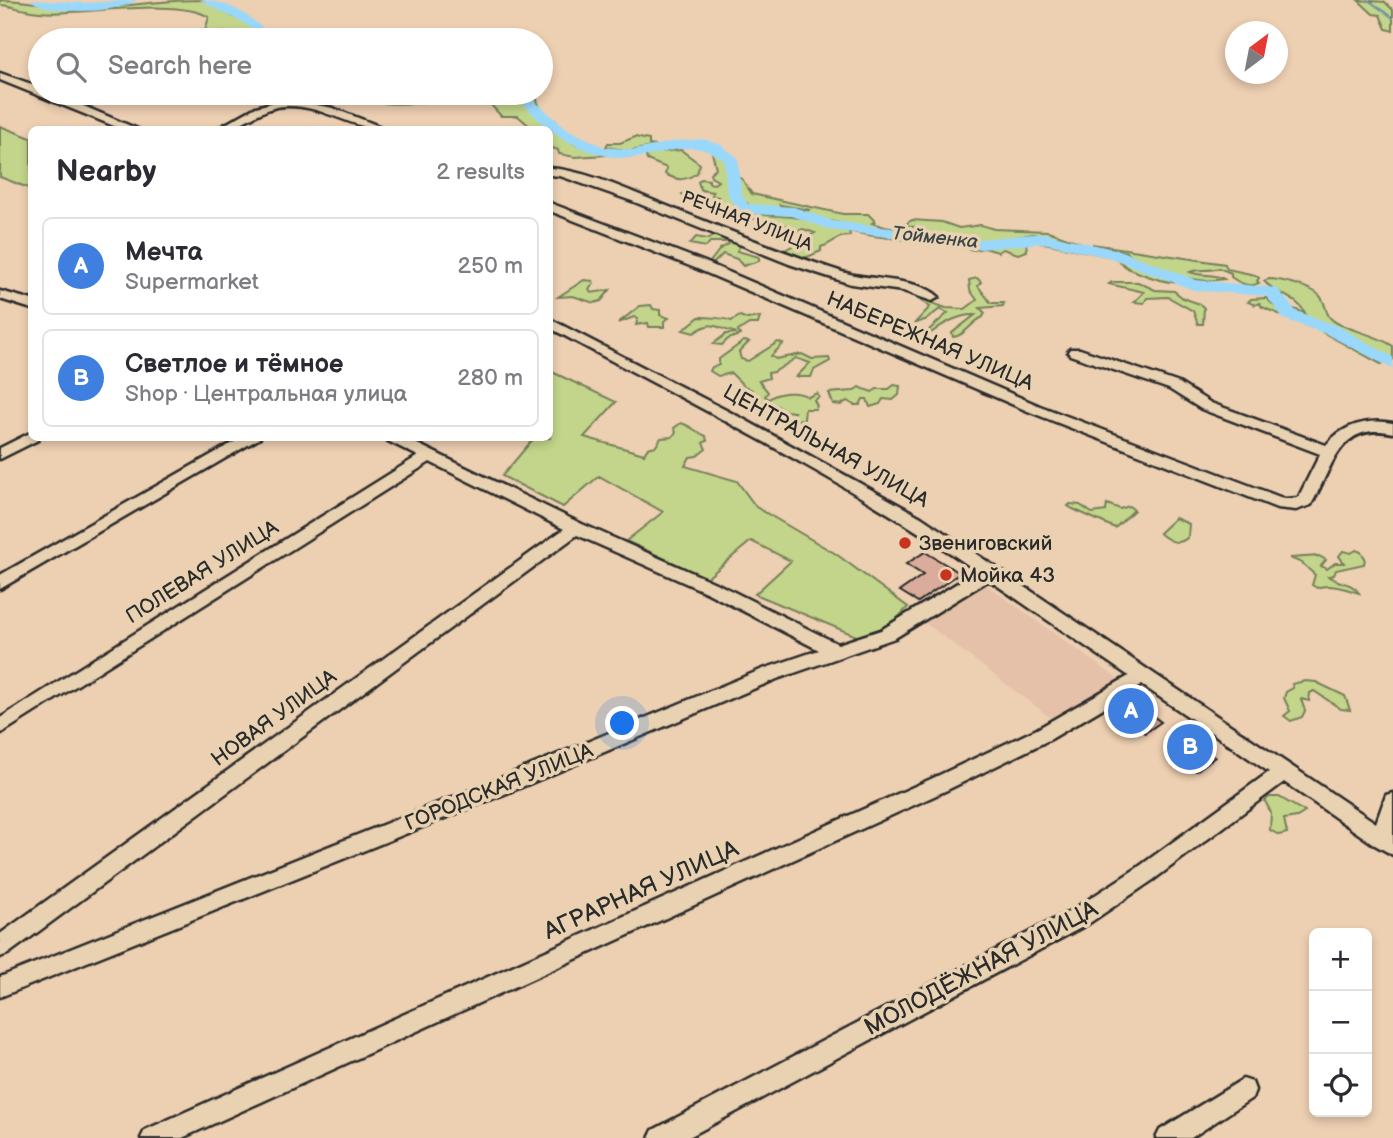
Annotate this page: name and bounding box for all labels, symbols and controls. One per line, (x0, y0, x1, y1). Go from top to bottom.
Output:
north arrow (1225, 21, 1288, 84)
search box (28, 28, 553, 105)
icon: search (52, 48, 90, 86)
text: Search here (108, 51, 252, 82)
text: Nearby (56, 154, 156, 190)
text: 2 results (436, 158, 525, 186)
street label: РЕЧНАЯ УЛИЦА (679, 186, 815, 256)
water label: Тойменка (891, 222, 979, 254)
text: Мечта (125, 237, 203, 268)
text: A (74, 252, 88, 280)
text: 250 m (457, 252, 523, 280)
text: Supermarket (125, 268, 259, 296)
street label: НАБЕРЕЖНАЯ УЛИЦА (823, 286, 1037, 396)
text: Светлое и тёмное (125, 349, 343, 380)
text: B (73, 364, 89, 392)
text: 280 m (457, 364, 523, 392)
street label: ЦЕНТРАЛЬНАЯ УЛИЦА (719, 379, 933, 513)
text: Shop · Центральная улица (125, 380, 407, 408)
street label: ПОЛЕВАЯ УЛИЦА (121, 515, 283, 629)
place label: Звениговский (919, 531, 1052, 556)
marker: Звениговский (897, 535, 913, 551)
place label: Мойка 43 (960, 563, 1055, 588)
marker: Мойка 43 (938, 567, 954, 583)
street label: НОВАЯ УЛИЦА (207, 664, 342, 772)
pin: A (1108, 685, 1154, 737)
your location (605, 706, 639, 740)
pin: B (1167, 721, 1213, 773)
street label: ГОРОДСКАЯ УЛИЦА (401, 738, 597, 836)
street label: АГРАРНАЯ УЛИЦА (538, 834, 743, 946)
street label: МОЛОДЁЖНАЯ УЛИЦА (859, 894, 1103, 1042)
map controls (1309, 928, 1372, 1117)
button: + (1309, 928, 1372, 991)
button: − (1309, 991, 1372, 1054)
button: locate (1309, 1054, 1372, 1117)

